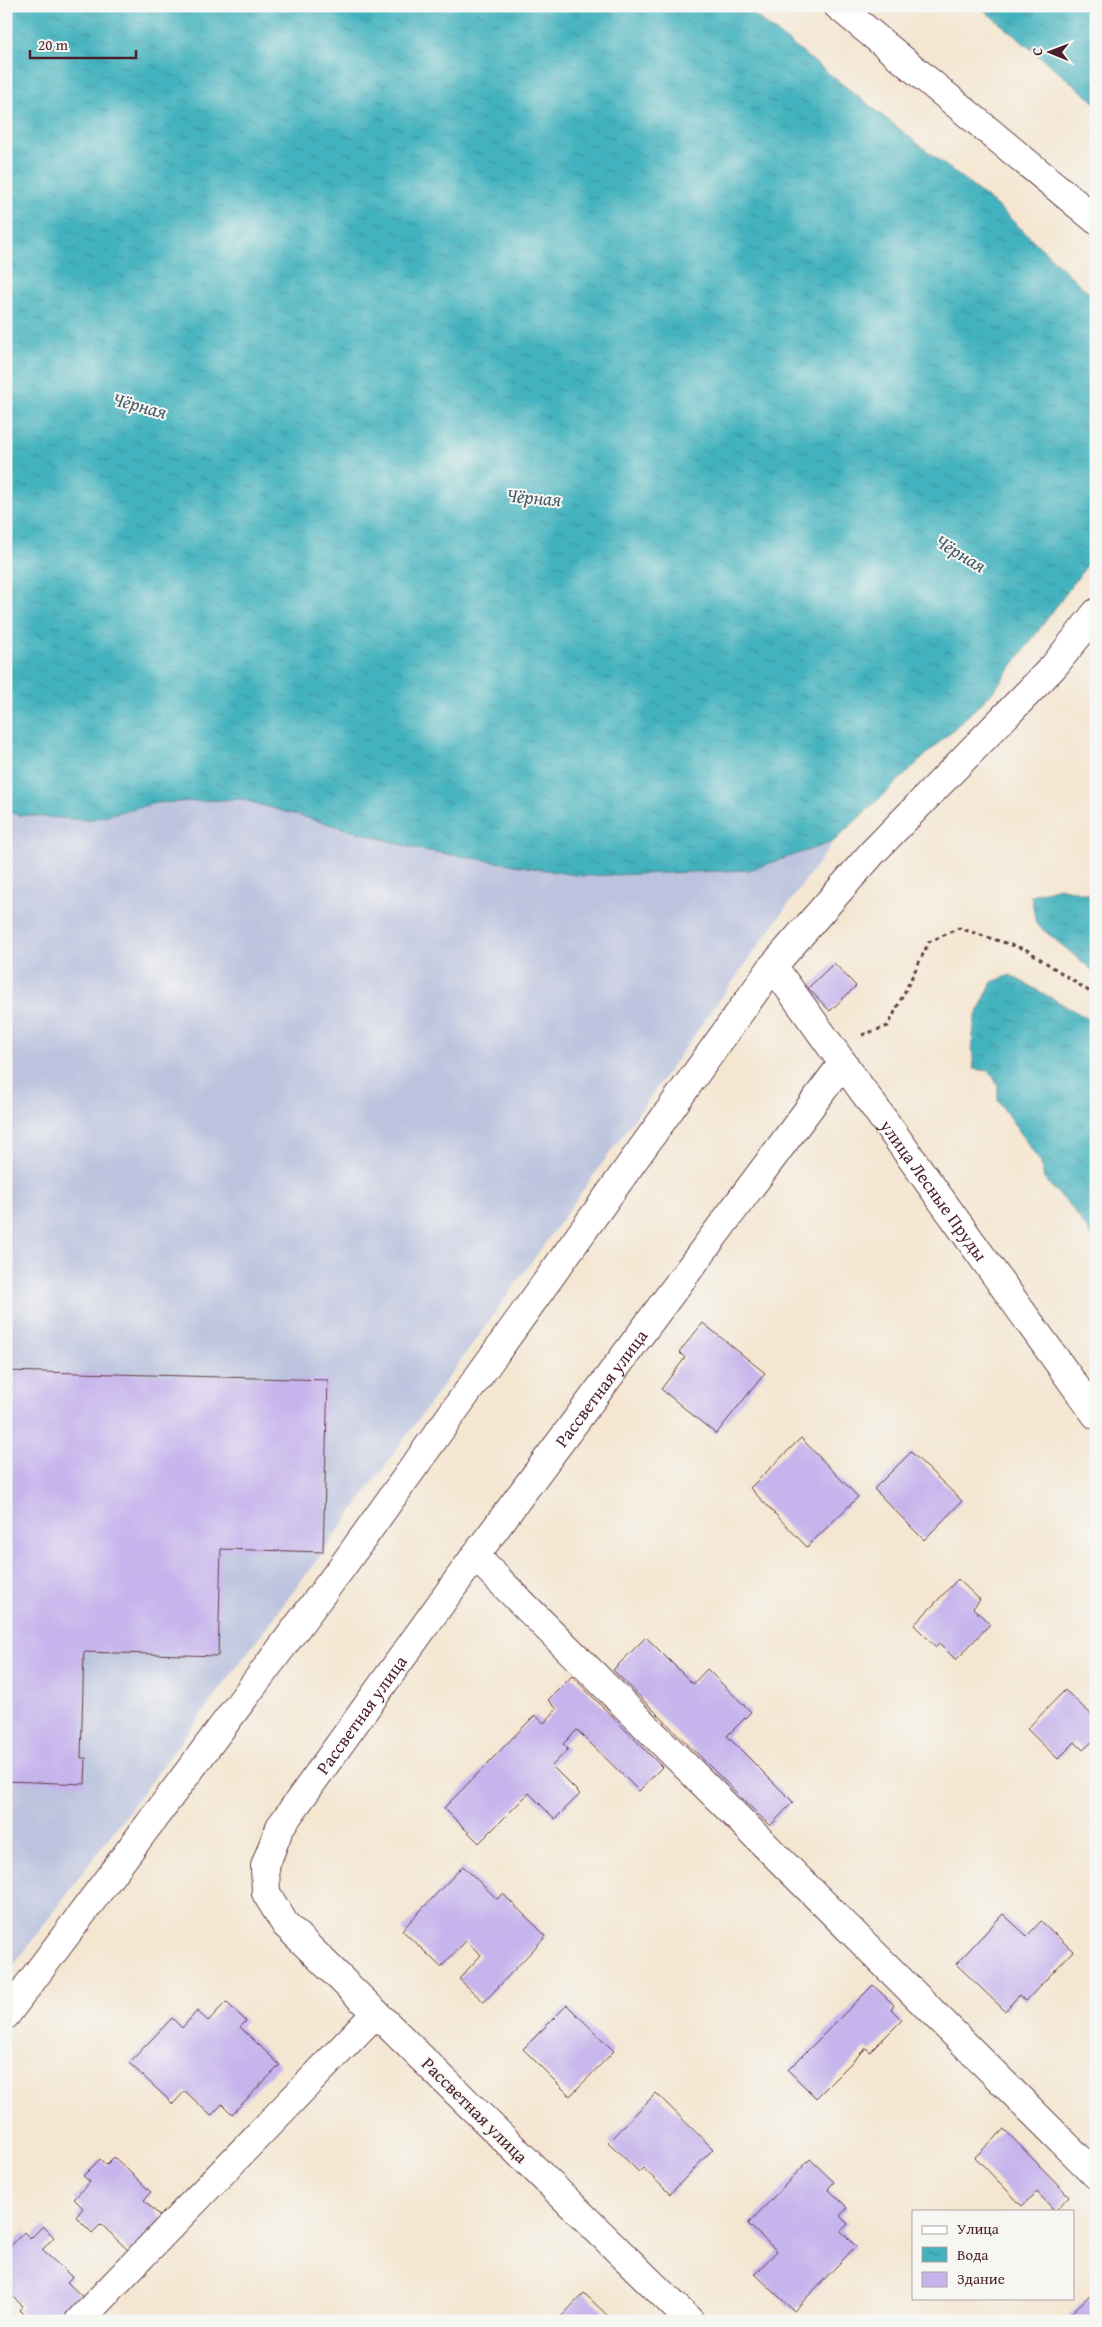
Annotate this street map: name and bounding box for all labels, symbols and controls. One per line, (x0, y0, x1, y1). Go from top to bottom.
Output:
scale bar (30, 28, 136, 60)
north arrow (1024, 28, 1074, 78)
text: 20 m (38, 34, 69, 55)
text: С (1027, 48, 1047, 56)
water label: Чёрная (110, 384, 170, 426)
water label: Чёрная (505, 481, 563, 513)
water label: Чёрная (930, 527, 992, 579)
street label: улица Лесные Пруды (873, 1113, 995, 1267)
street label: Рассветная улица (548, 1323, 654, 1452)
street label: Рассветная улица (309, 1649, 413, 1779)
street label: Рассветная улица (416, 2051, 535, 2170)
legend (912, 2210, 1074, 2300)
text: Улица (957, 2218, 1000, 2239)
text: Вода (957, 2244, 989, 2265)
text: Здание (957, 2268, 1005, 2289)

